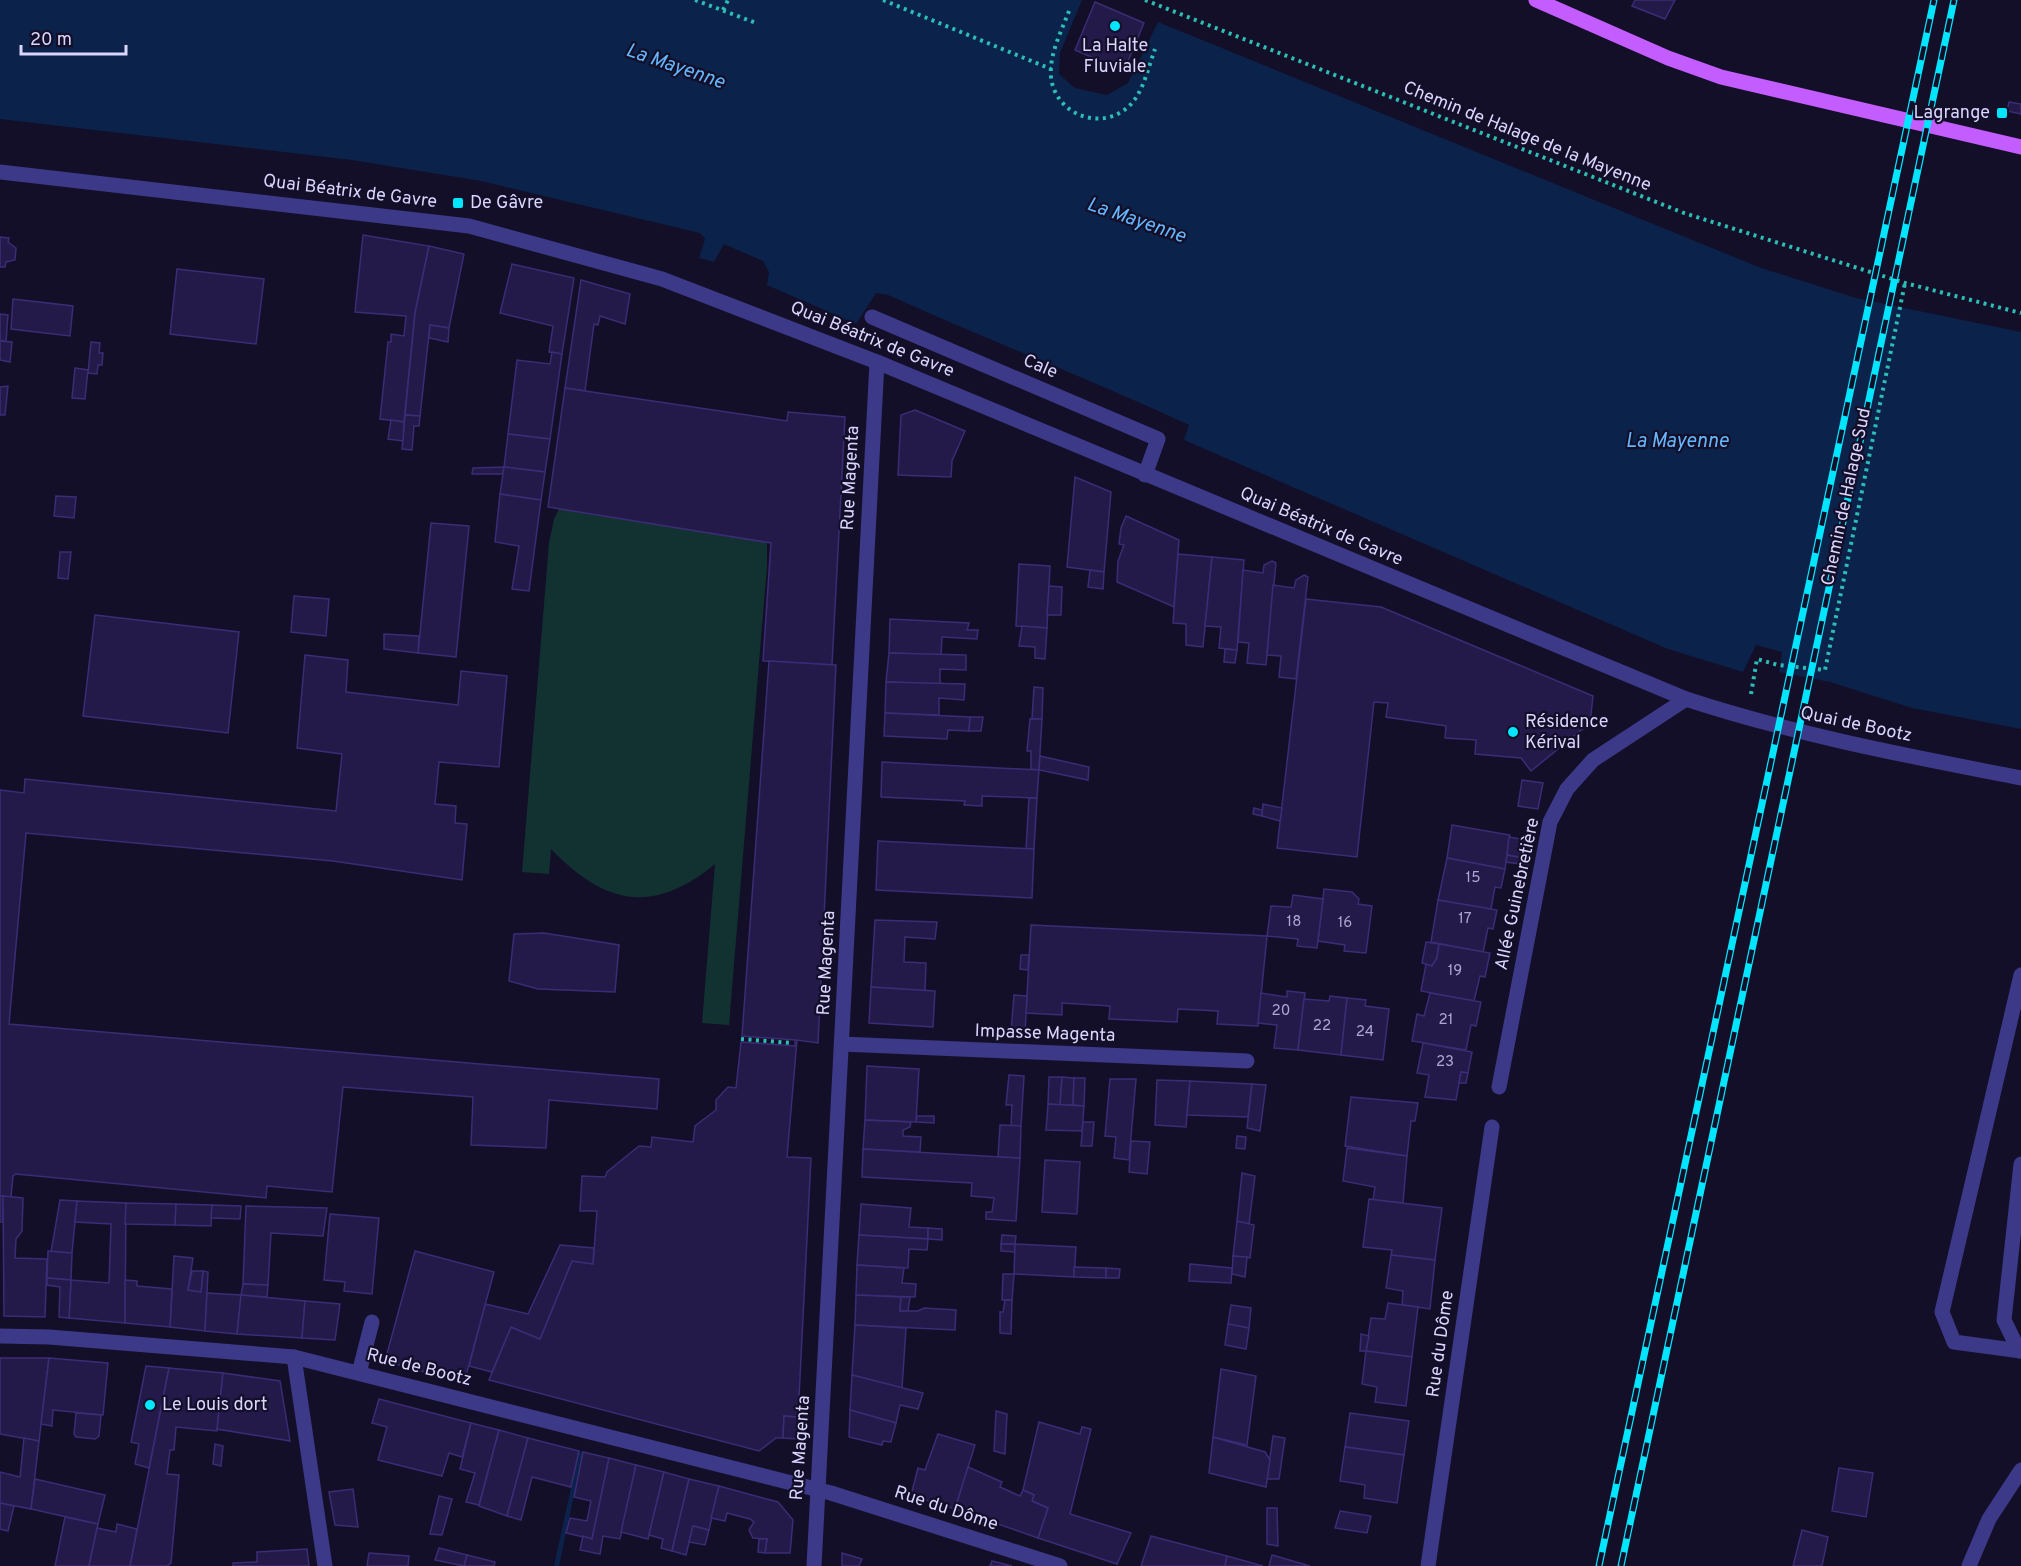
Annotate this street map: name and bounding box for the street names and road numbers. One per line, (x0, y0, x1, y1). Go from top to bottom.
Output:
street label: Chemin de Halage de la Mayenne (1400, 77, 1654, 197)
street label: Quai Béatrix de Gavre (262, 170, 438, 214)
street label: Quai Béatrix de Gavre (787, 297, 957, 383)
street label: Cale (1019, 349, 1061, 385)
street label: Chemin de Halage Sud (1817, 406, 1877, 588)
street label: Rue Magenta (837, 425, 865, 531)
street label: Quai Béatrix de Gavre (1236, 482, 1406, 572)
street label: Quai de Bootz (1798, 702, 1914, 748)
street label: Allée Guinebretière (1491, 816, 1545, 972)
street label: Rue Magenta (813, 910, 841, 1016)
street label: Impasse Magenta (974, 1020, 1116, 1048)
street label: Rue du Dôme (1422, 1289, 1460, 1399)
street label: Rue de Bootz (364, 1344, 474, 1392)
street label: Rue Magenta (786, 1395, 816, 1501)
street label: Rue du Dôme (891, 1481, 1001, 1537)

